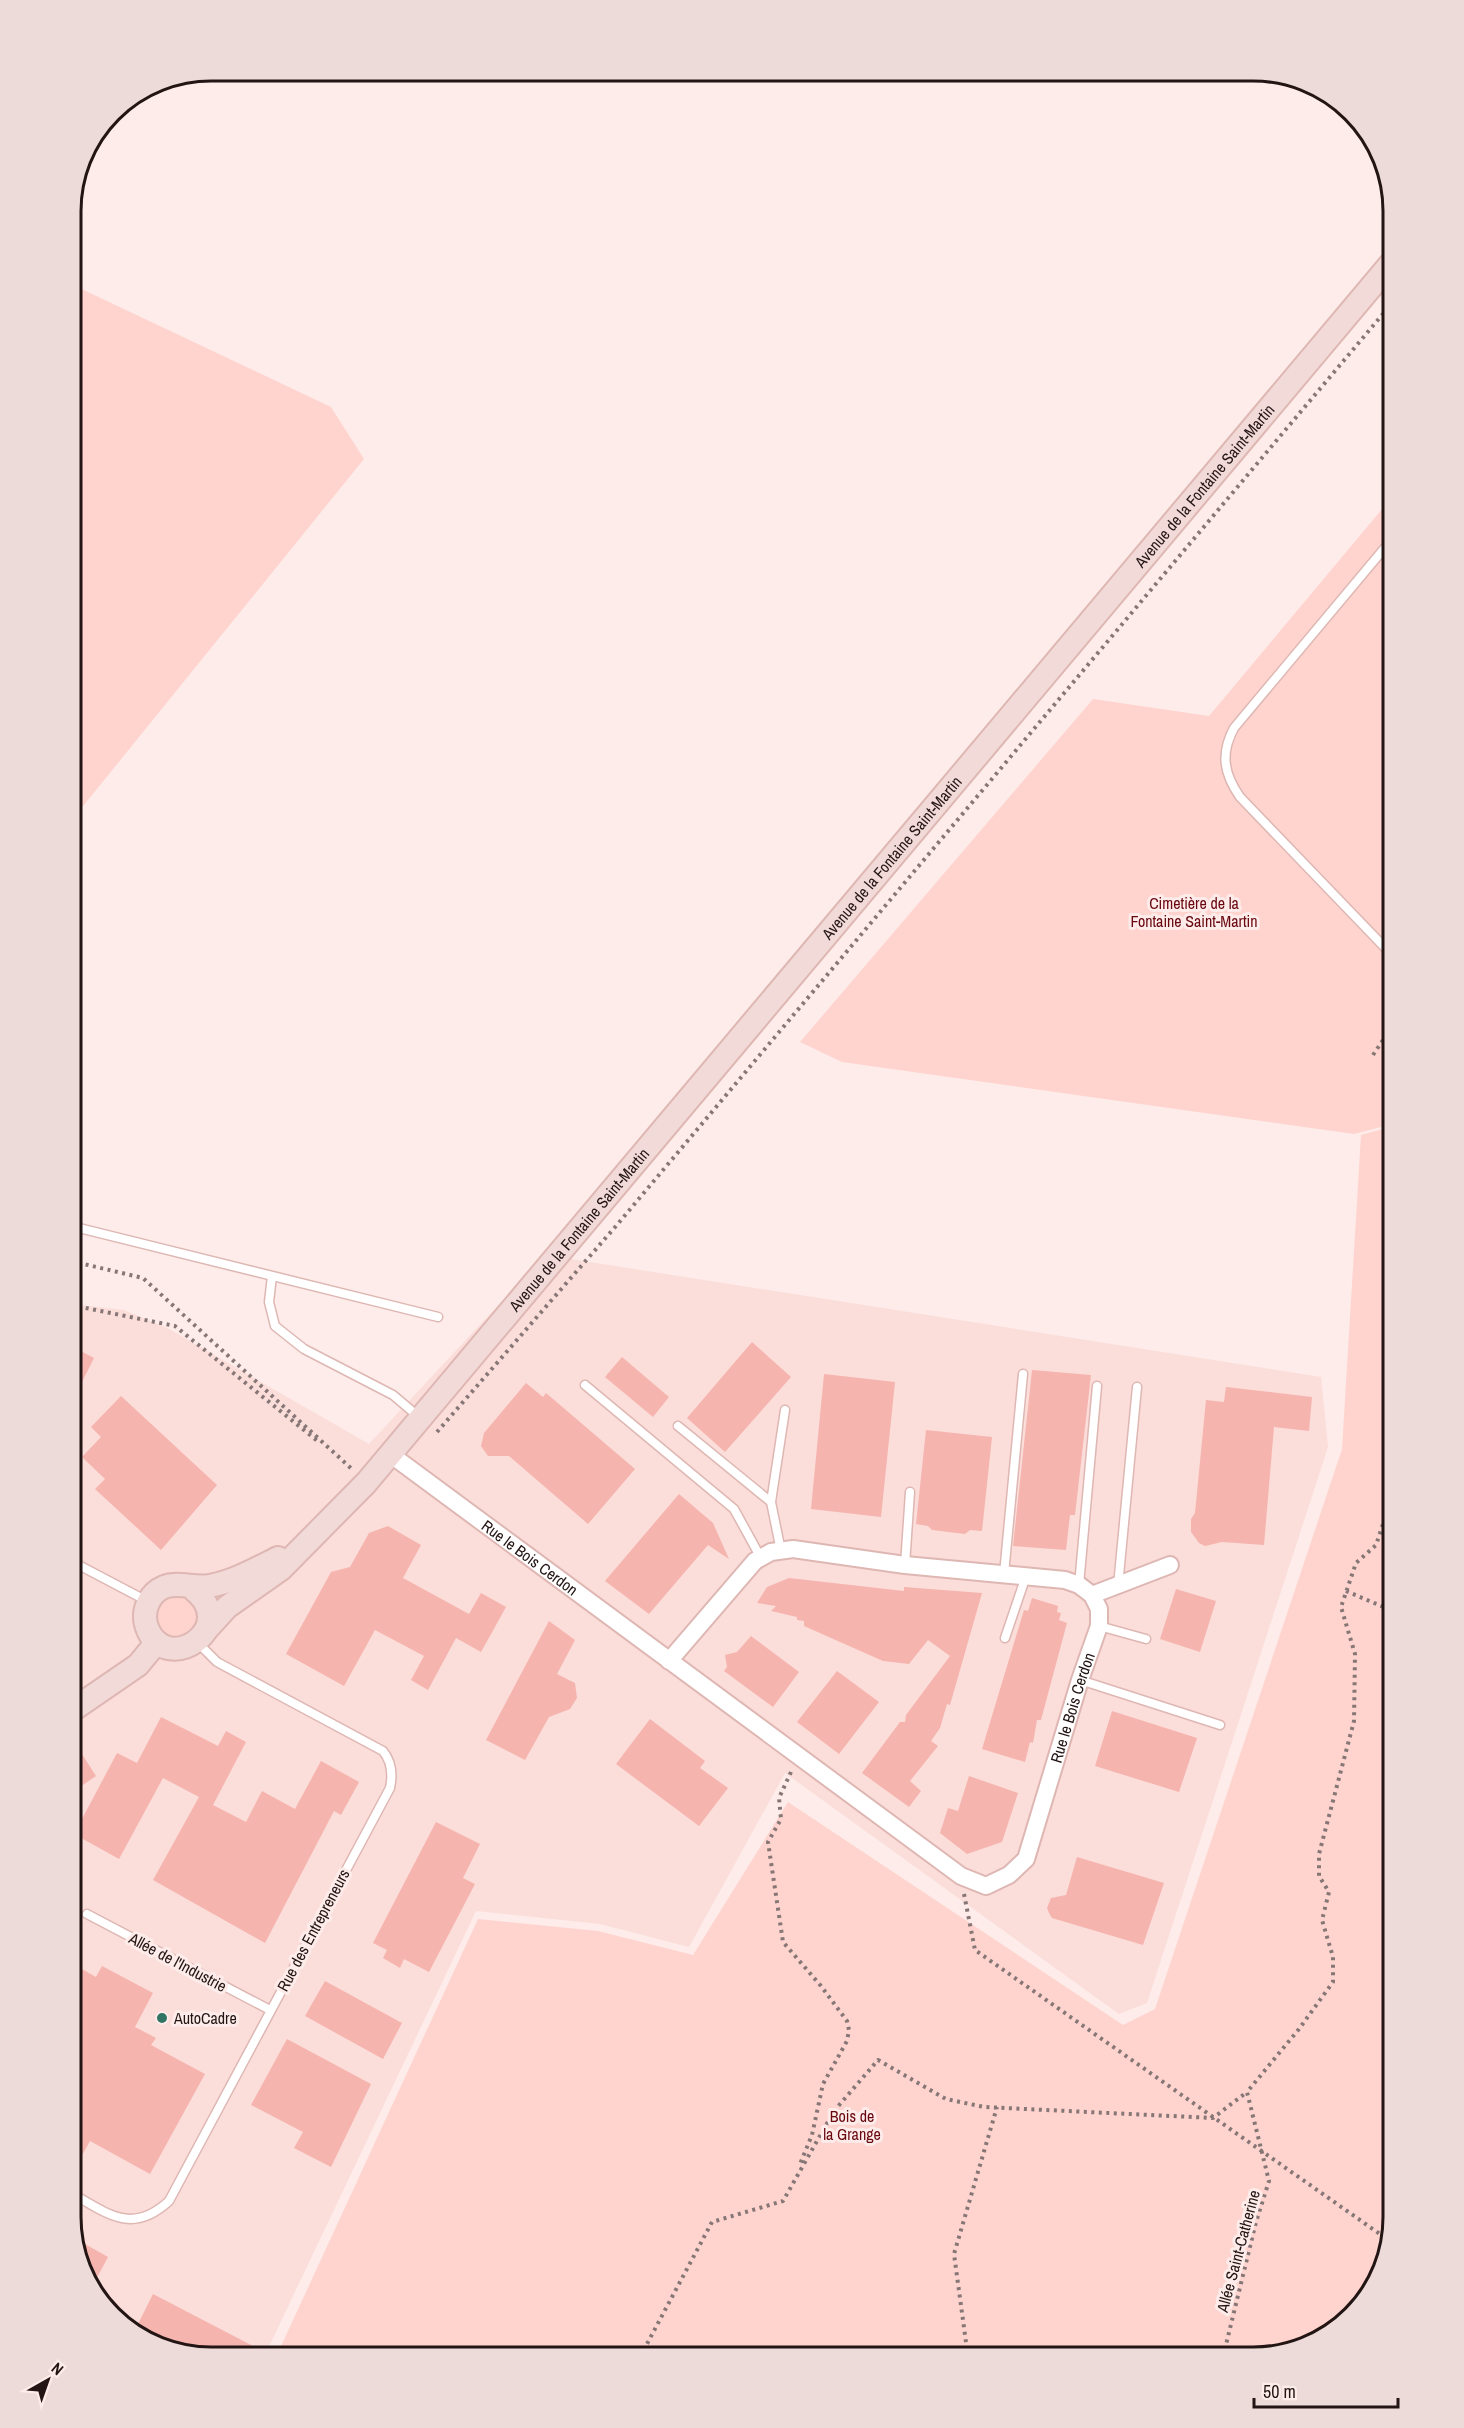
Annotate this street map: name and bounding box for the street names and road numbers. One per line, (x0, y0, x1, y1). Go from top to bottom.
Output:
street label: Avenue de la Fontaine Saint-Martin (1129, 399, 1279, 573)
street label: Avenue de la Fontaine Saint-Martin (816, 771, 967, 945)
street label: Avenue de la Fontaine Saint-Martin (503, 1143, 654, 1317)
street label: Rue le Bois Cerdon (477, 1515, 583, 1600)
street label: Rue le Bois Cerdon (1045, 1649, 1100, 1766)
street label: Rue des Entrepreneurs (271, 1865, 355, 1995)
street label: Allée de l'Industrie (124, 1927, 231, 1997)
street label: Allée Saint-Catherine (1211, 2188, 1265, 2315)

